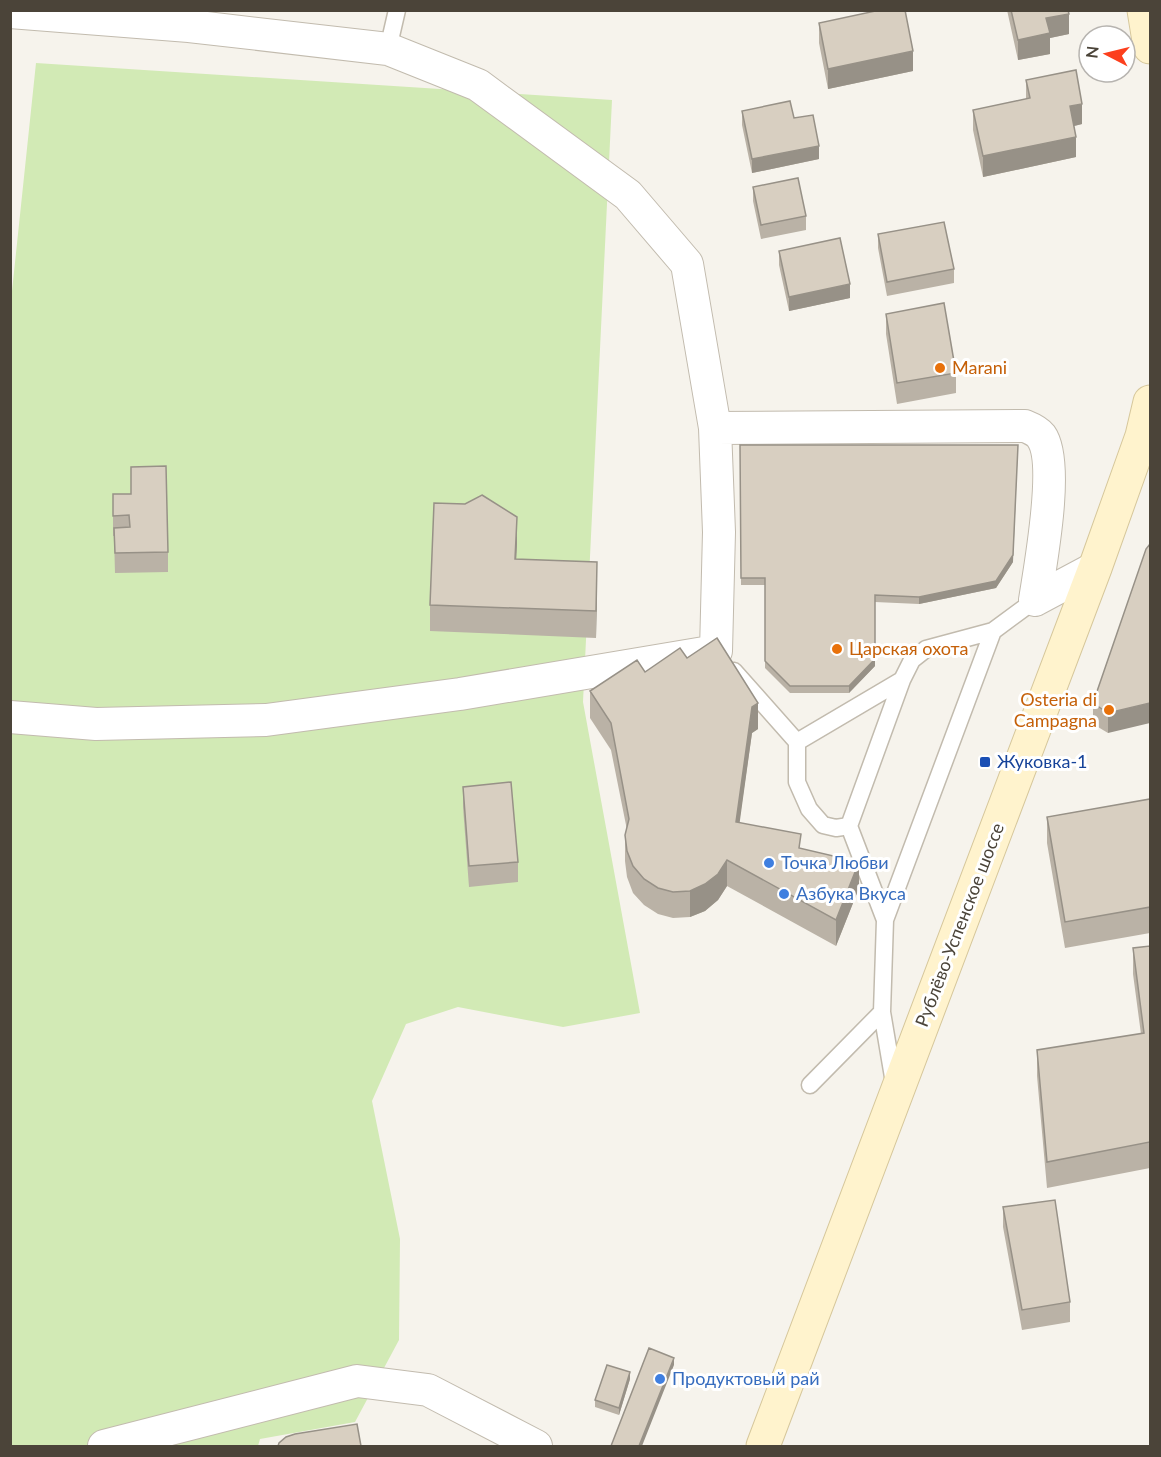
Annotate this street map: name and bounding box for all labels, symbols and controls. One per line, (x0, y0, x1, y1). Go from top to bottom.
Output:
north arrow (1077, 24, 1137, 84)
text: N (1081, 45, 1102, 59)
place label: Marani (952, 356, 1007, 378)
marker: Marani (933, 361, 947, 375)
place label: Царская охота (849, 637, 969, 659)
marker: Царская охота (830, 642, 844, 656)
place label: Osteria di Campagna (1014, 688, 1097, 731)
marker: Osteria di Campagna (1102, 703, 1116, 717)
place label: Жуковка-1 (997, 750, 1088, 772)
marker: Жуковка-1 (978, 755, 992, 769)
street label: Рублёво-Успенское шоссе (910, 820, 1008, 1030)
place label: Точка Любви (781, 851, 889, 873)
marker: Точка Любви (762, 856, 776, 870)
place label: Азбука Вкуса (796, 882, 906, 904)
marker: Азбука Вкуса (777, 887, 791, 901)
place label: Продуктовый рай (672, 1367, 820, 1389)
marker: Продуктовый рай (653, 1372, 667, 1386)

